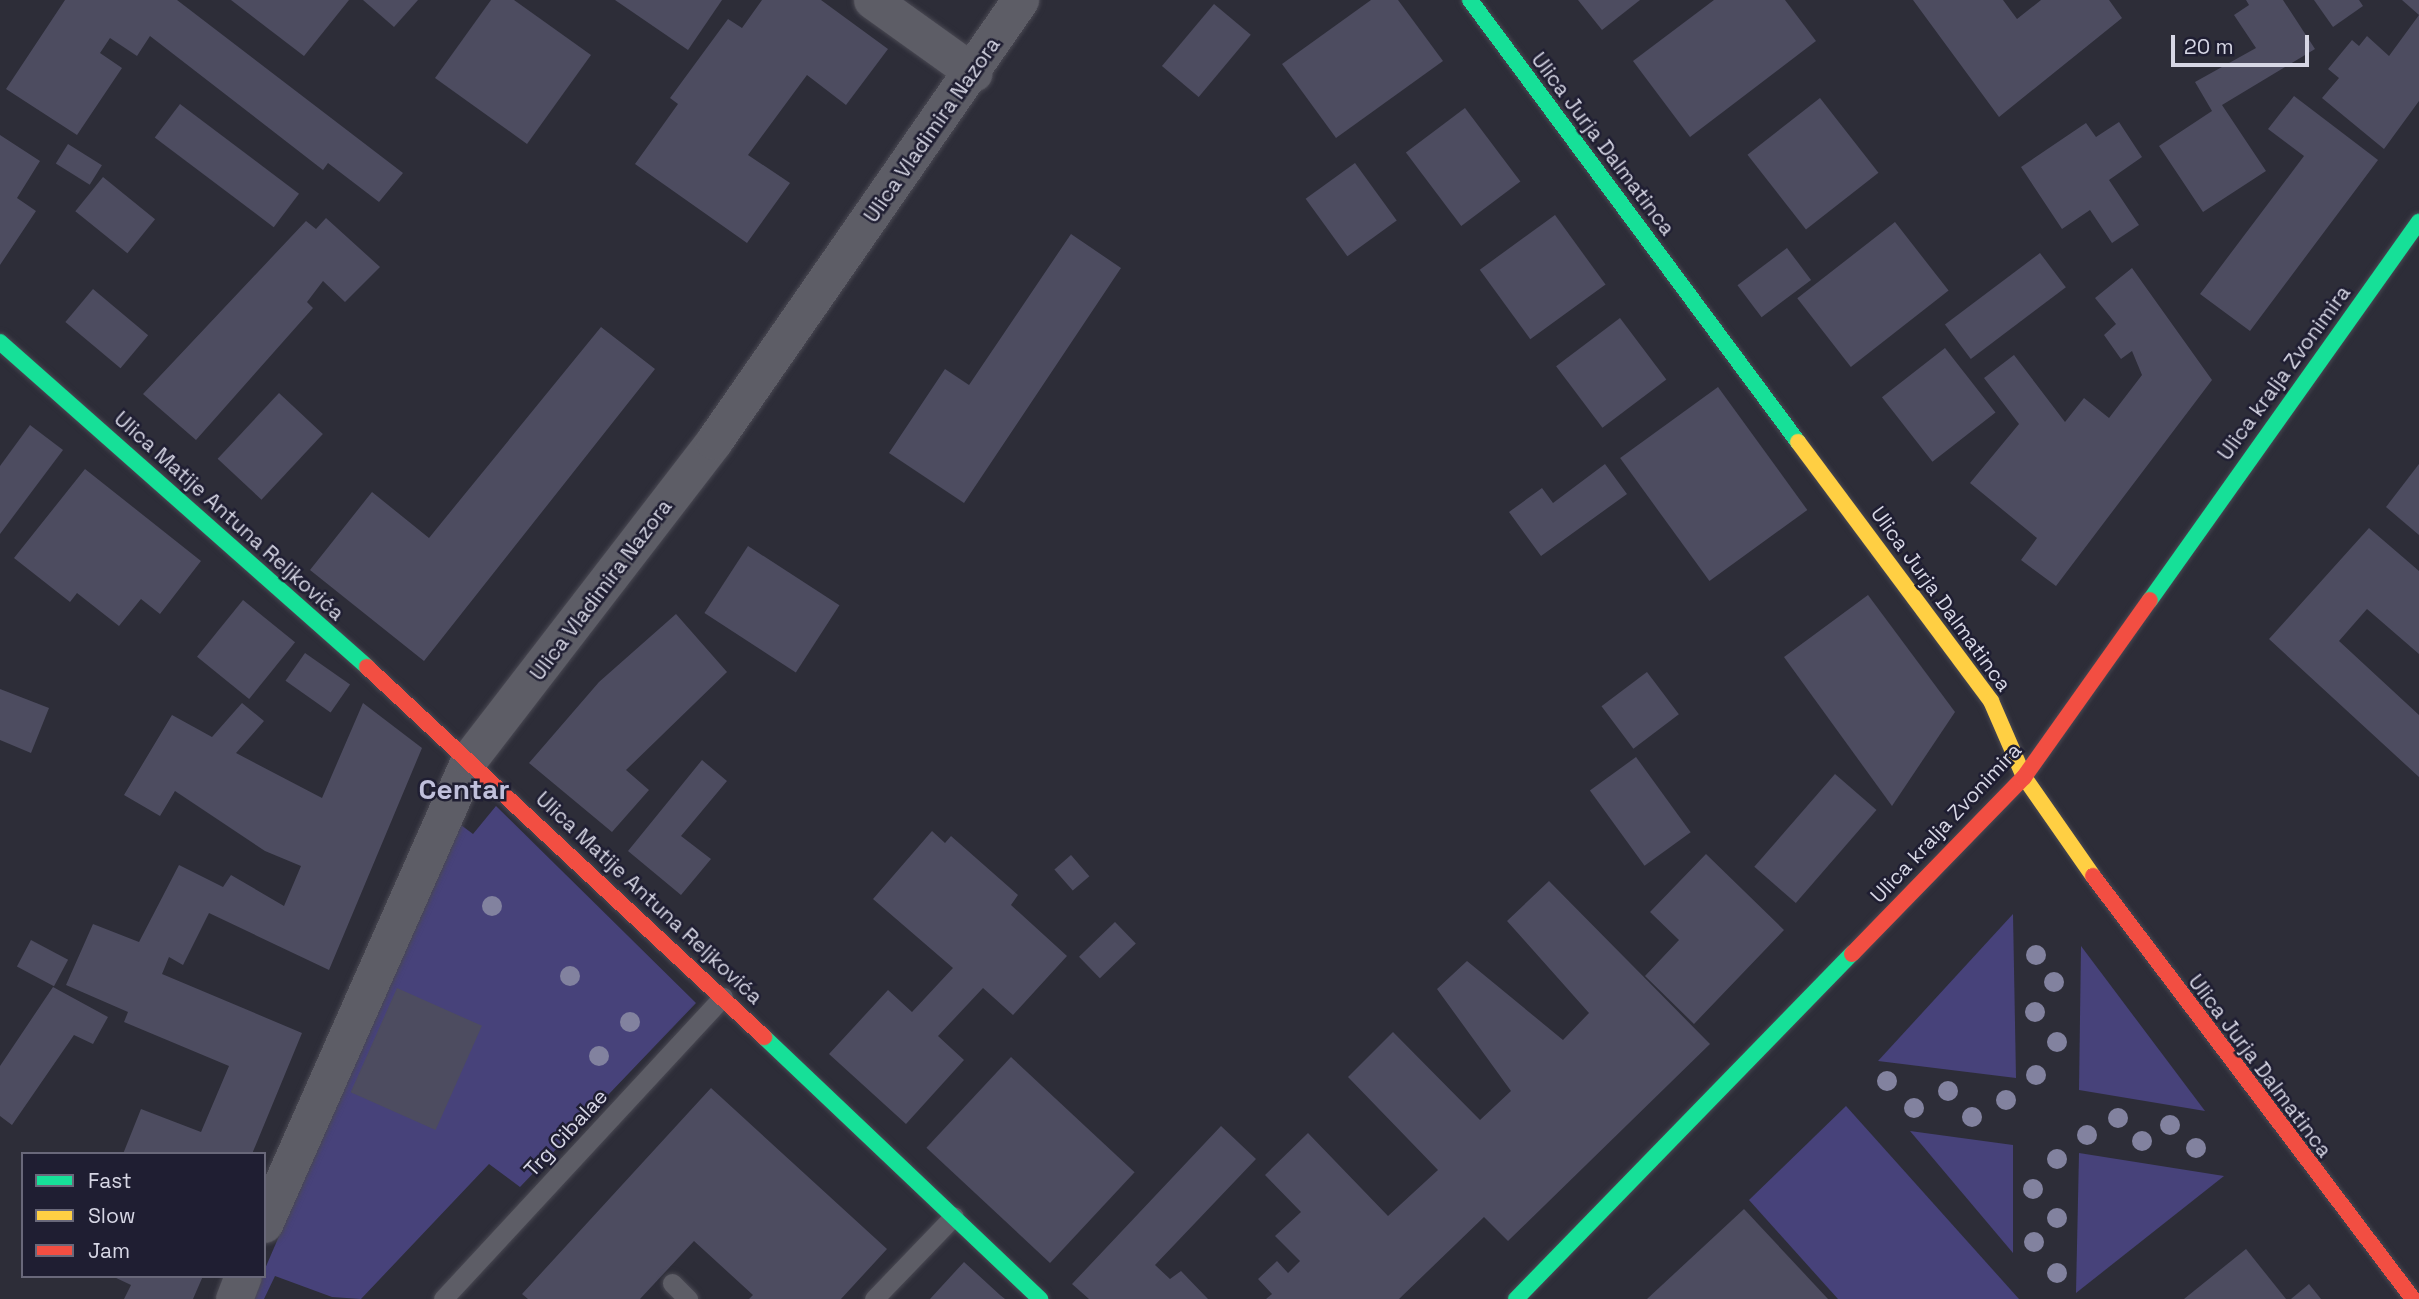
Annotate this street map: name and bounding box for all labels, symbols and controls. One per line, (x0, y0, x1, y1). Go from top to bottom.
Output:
scale bar (2174, 21, 2312, 65)
street label: Ulica Vladimira Nazora (858, 33, 1006, 227)
text: 20 m (2184, 33, 2234, 60)
street label: Ulica Jurja Dalmatinca (1526, 48, 1680, 240)
street label: Ulica kralja Zvonimira (2212, 281, 2356, 465)
street label: Ulica Matije Antuna Reljkovića (109, 406, 349, 626)
street label: Ulica Vladimira Nazora (525, 494, 677, 686)
street label: Ulica Jurja Dalmatinca (1865, 502, 2017, 696)
street label: Ulica kralja Zvonimira (1865, 738, 2027, 908)
district label: Centar (418, 772, 510, 806)
street label: Ulica Matije Antuna Reljkovića (530, 786, 768, 1010)
street label: Ulica Jurja Dalmatinca (2183, 970, 2337, 1162)
street label: Trg Cibalae (519, 1084, 613, 1182)
legend (21, 1152, 266, 1278)
text: Fast (88, 1167, 132, 1194)
text: Slow (88, 1202, 136, 1229)
text: Jam (88, 1237, 130, 1264)

